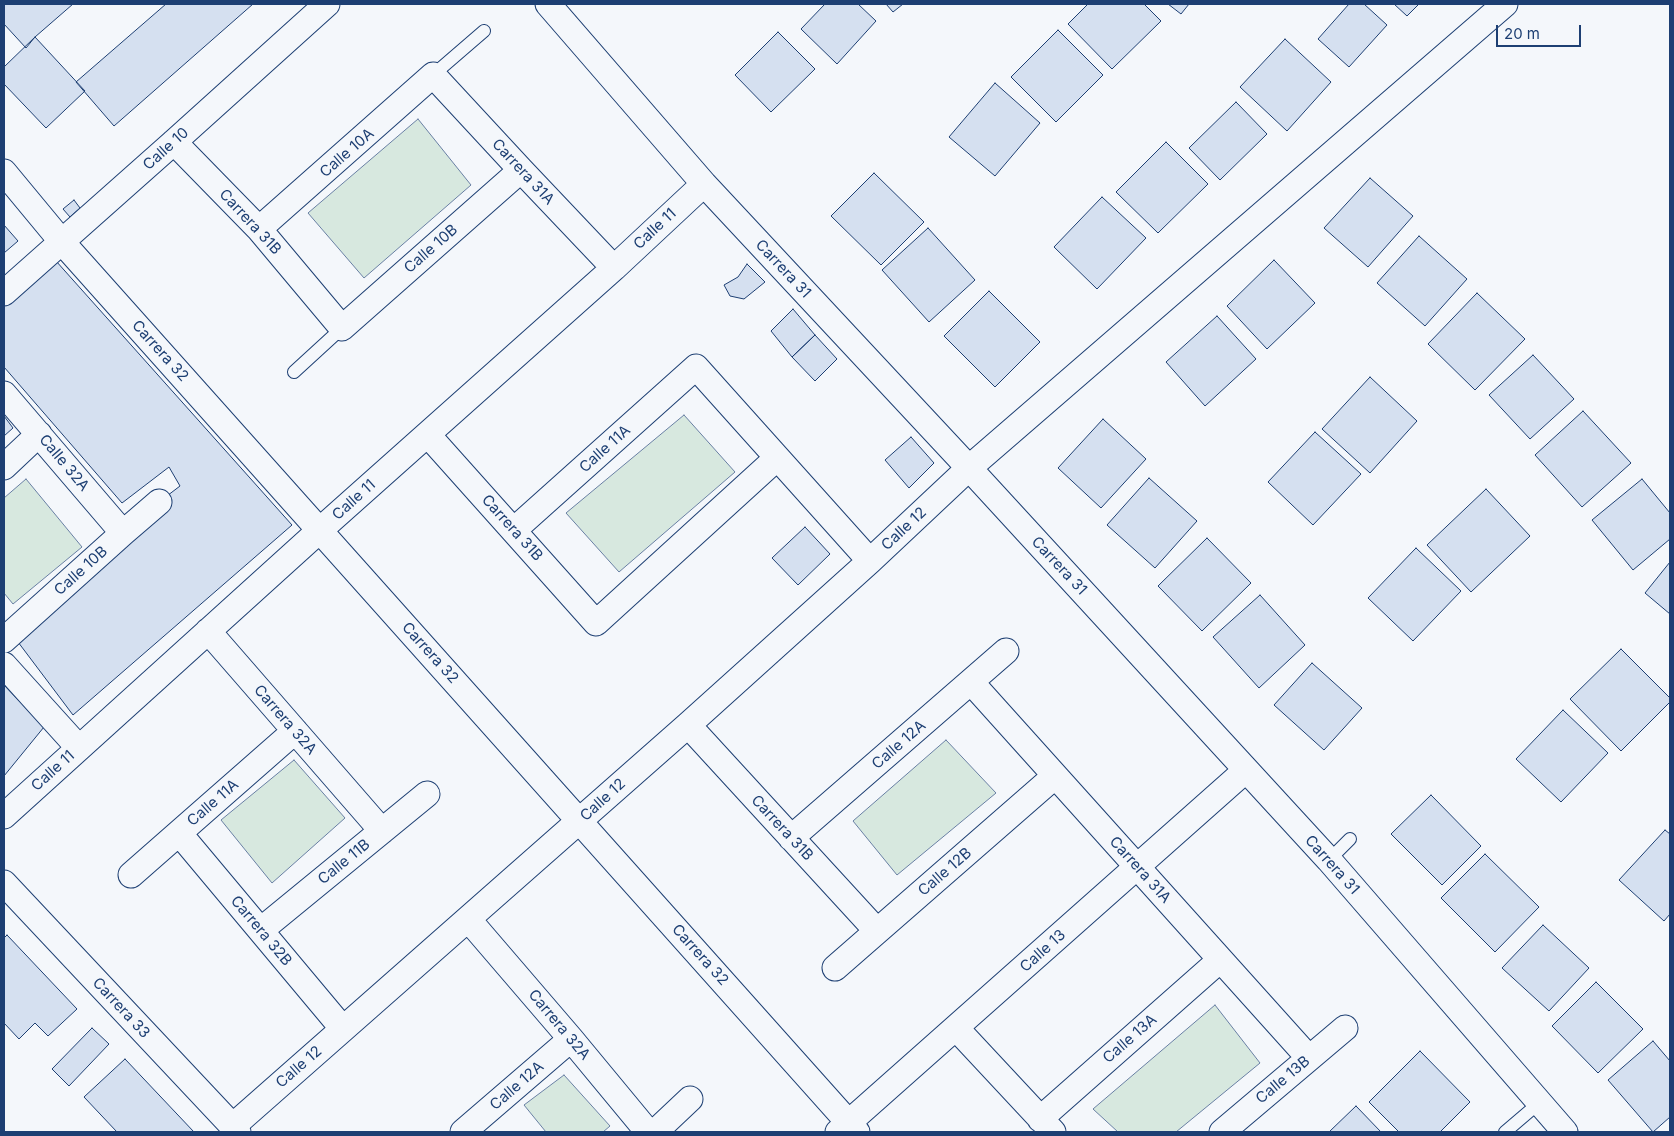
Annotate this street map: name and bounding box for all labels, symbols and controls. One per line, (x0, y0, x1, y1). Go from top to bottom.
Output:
scale bar (1499, 15, 1584, 47)
text: 20 m (1504, 24, 1540, 43)
street label: Calle 10 (139, 124, 193, 174)
street label: Calle 10A (316, 125, 378, 181)
street label: Carrera 31A (488, 135, 558, 209)
street label: Carrera 31B (215, 186, 285, 258)
street label: Calle 11 (630, 205, 680, 253)
street label: Calle 10B (401, 221, 461, 277)
street label: Carrera 31 (752, 236, 814, 302)
street label: Carrera 32 (128, 317, 192, 385)
street label: Calle 11A (576, 422, 634, 476)
street label: Calle 32A (35, 431, 93, 495)
street label: Calle 11 (329, 476, 379, 524)
street label: Carrera 31B (478, 491, 546, 565)
street label: Calle 12 (878, 504, 930, 554)
street label: Carrera 31 (1028, 533, 1090, 599)
street label: Calle 10B (51, 543, 111, 599)
street label: Carrera 32 (398, 619, 462, 687)
street label: Carrera 32A (250, 681, 320, 759)
street label: Calle 12A (868, 717, 930, 773)
street label: Calle 11 (28, 747, 78, 795)
street label: Calle 12 (577, 775, 629, 825)
street label: Calle 11A (184, 776, 242, 830)
street label: Carrera 31B (747, 792, 817, 864)
street label: Carrera 31 (1301, 832, 1363, 898)
street label: Carrera 31A (1105, 833, 1175, 907)
street label: Calle 11B (314, 836, 374, 888)
street label: Calle 12B (915, 844, 975, 900)
street label: Carrera 32B (226, 892, 296, 970)
street label: Carrera 32 (668, 921, 732, 989)
street label: Calle 13 (1017, 926, 1069, 976)
street label: Carrera 33 (88, 974, 154, 1042)
street label: Carrera 32A (524, 986, 594, 1064)
street label: Calle 13A (1099, 1011, 1161, 1067)
street label: Calle 12 (272, 1042, 326, 1092)
street label: Calle 13B (1252, 1052, 1314, 1108)
street label: Calle 12A (486, 1058, 548, 1114)

